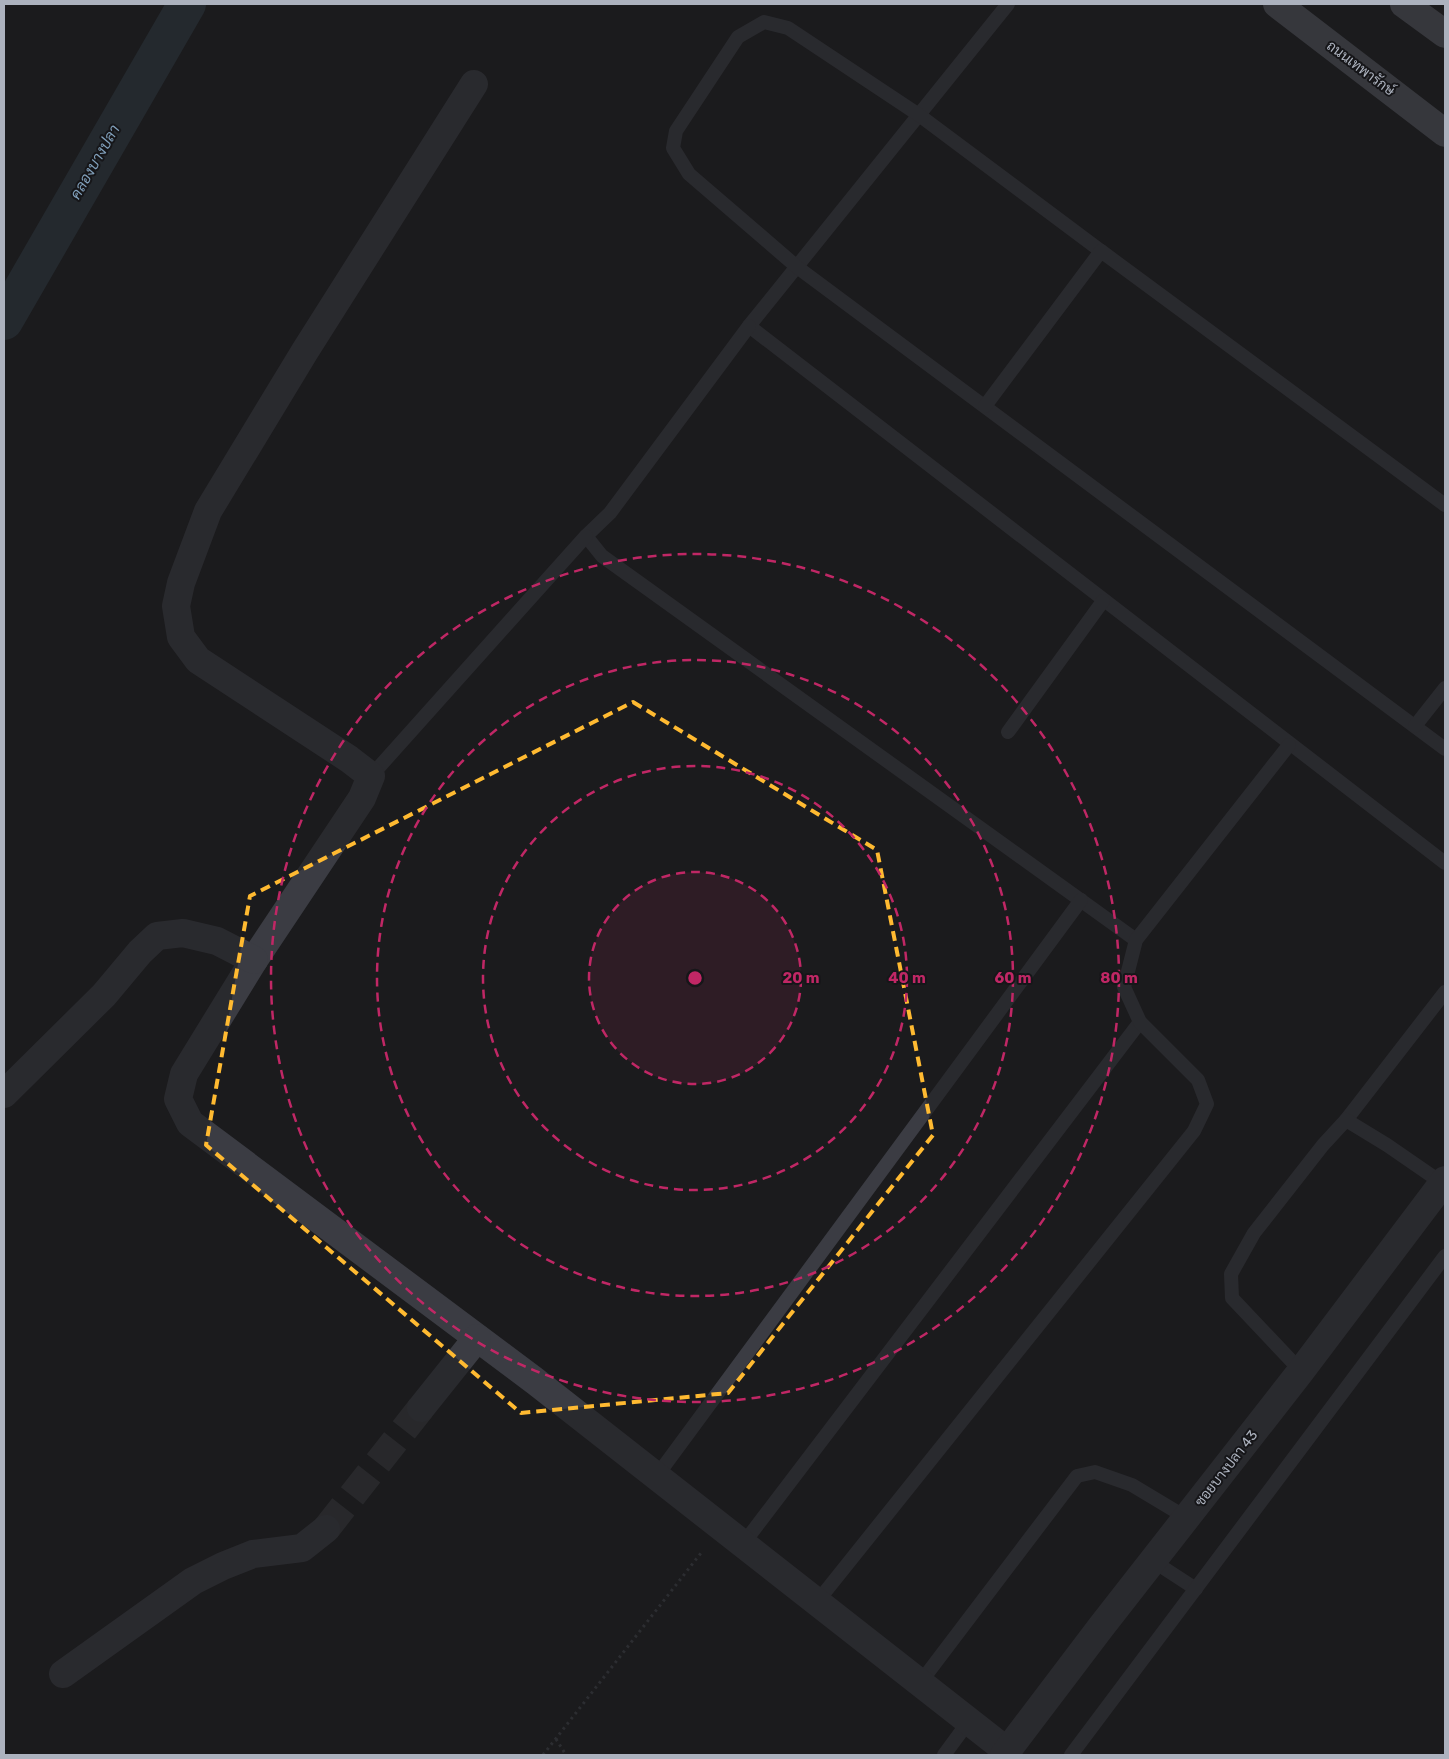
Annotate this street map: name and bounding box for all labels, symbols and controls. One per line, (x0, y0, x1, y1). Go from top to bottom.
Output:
street label: ถนนเทพารักษ์ (1323, 37, 1399, 100)
water label: คลองบางปลา (66, 122, 124, 202)
centre of rings (686, 969, 704, 987)
text: 20 m (783, 969, 819, 987)
text: 40 m (888, 969, 926, 987)
text: 60 m (995, 969, 1031, 987)
text: 80 m (1100, 969, 1138, 987)
street label: ซอยบางปลา 43 (1191, 1427, 1261, 1510)

